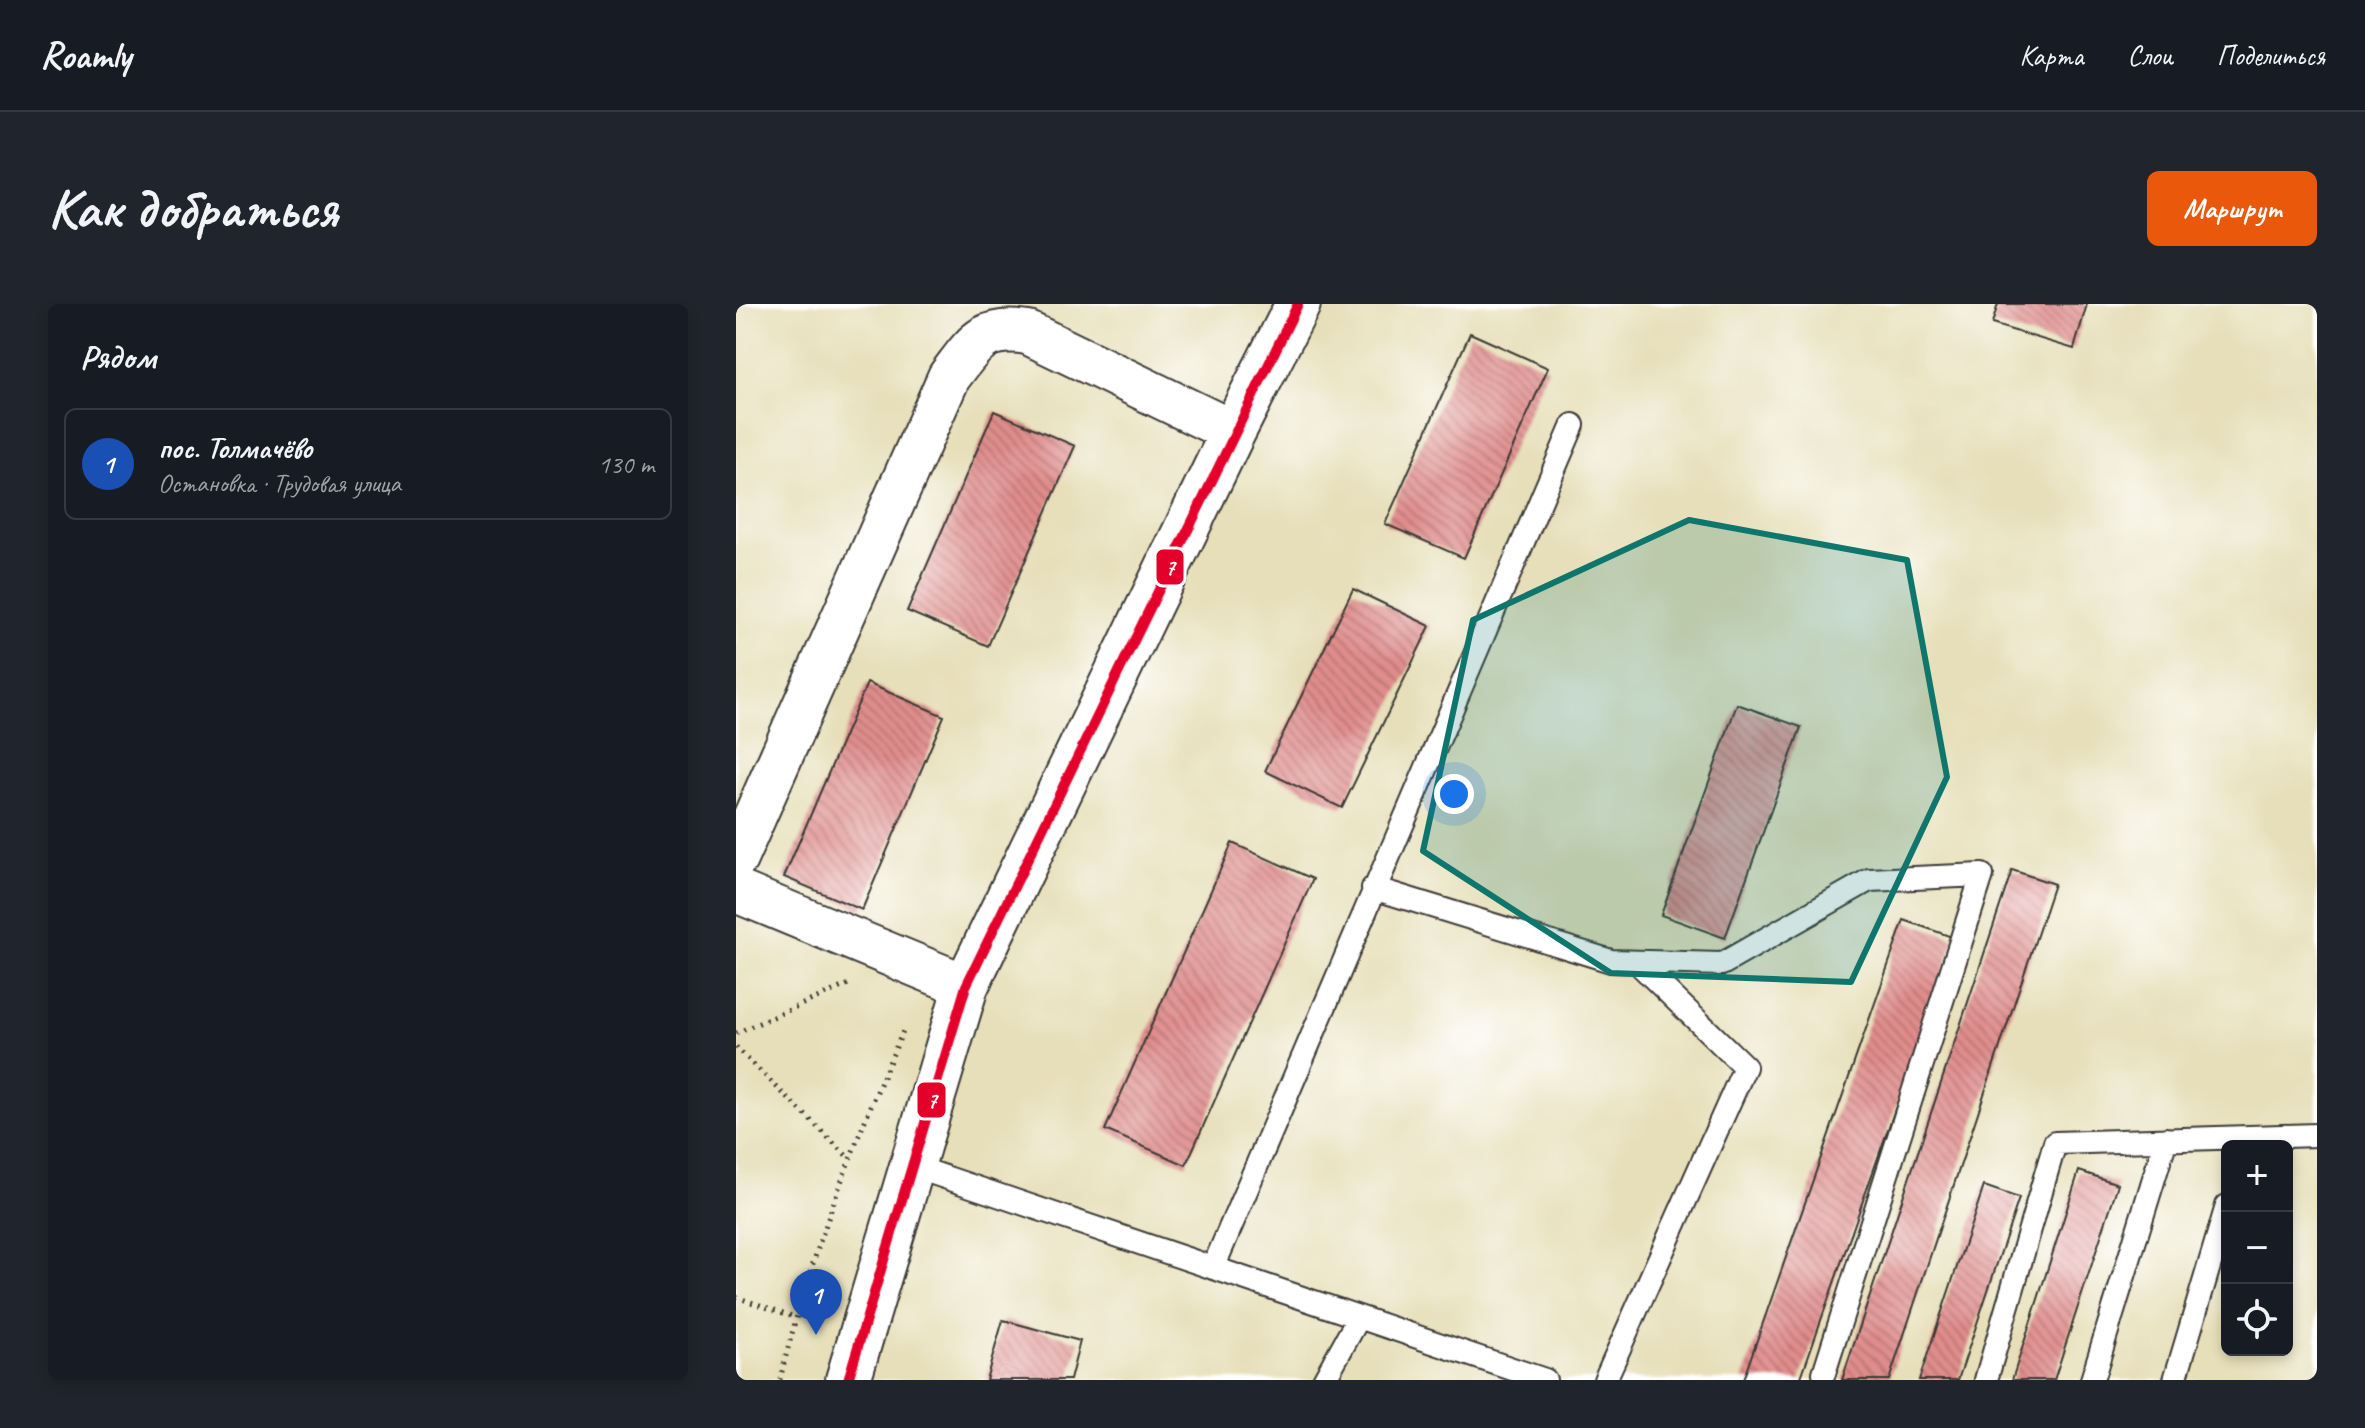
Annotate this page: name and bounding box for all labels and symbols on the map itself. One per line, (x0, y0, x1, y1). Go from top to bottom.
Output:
line badge: 7 (1155, 548, 1185, 586)
text: 7 (1165, 554, 1177, 582)
your location (1434, 774, 1474, 814)
line badge: 7 (916, 1081, 947, 1119)
text: 7 (927, 1087, 939, 1115)
pin: 1 (790, 1269, 842, 1335)

